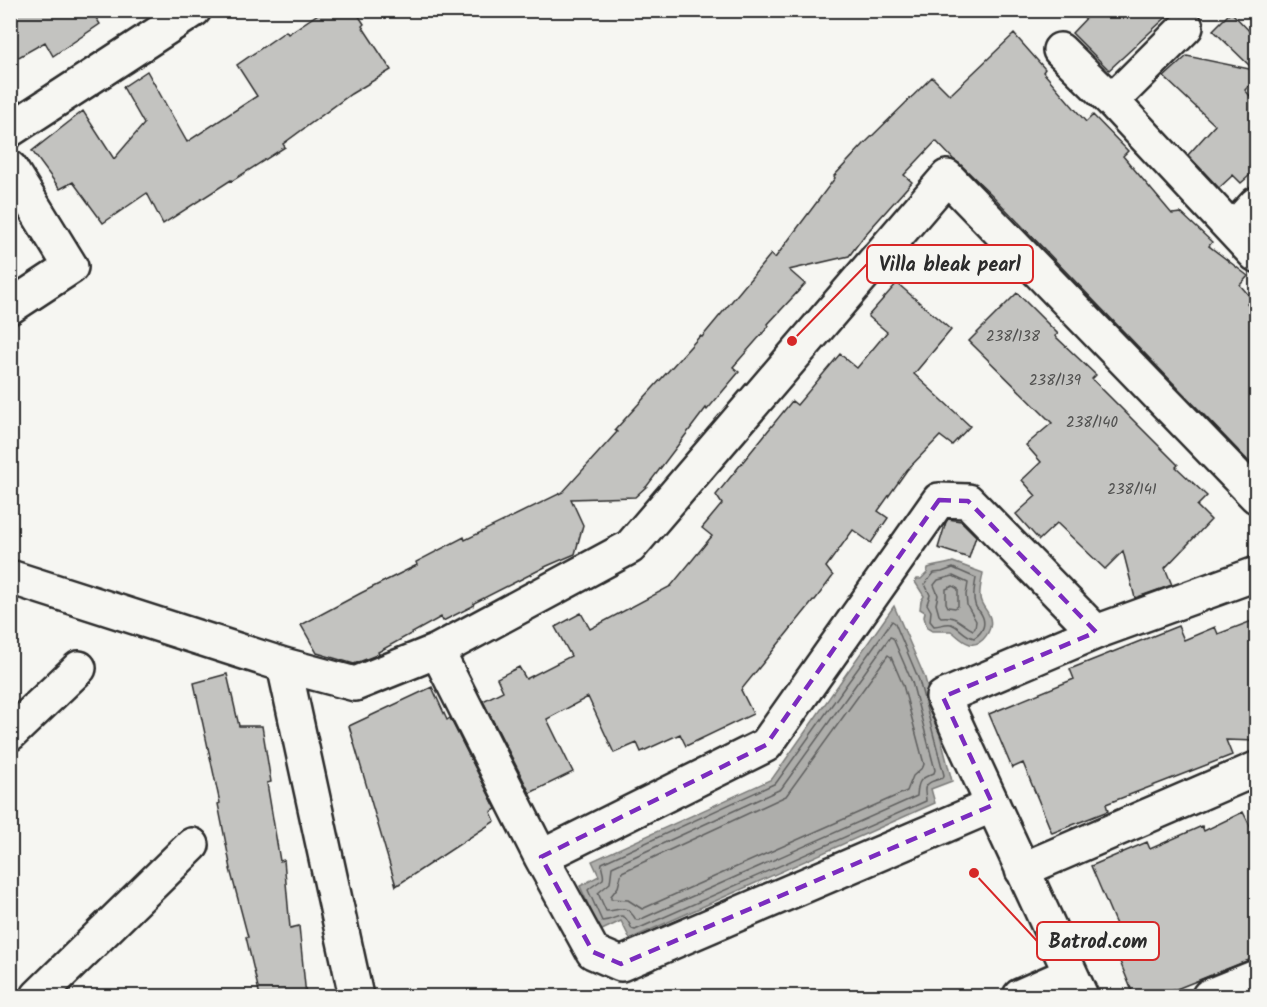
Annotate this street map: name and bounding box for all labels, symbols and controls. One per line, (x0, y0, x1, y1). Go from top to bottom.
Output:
callout: Villa bleak pearl (867, 245, 1033, 283)
text: Villa bleak pearl (879, 250, 1022, 282)
house number: 238/138 (986, 325, 1041, 349)
house number: 238/139 (1029, 369, 1082, 393)
house number: 238/140 (1066, 411, 1119, 435)
house number: 238/141 (1107, 478, 1157, 502)
callout: Batrod.com (1037, 922, 1159, 960)
text: Batrod.com (1049, 927, 1147, 959)

